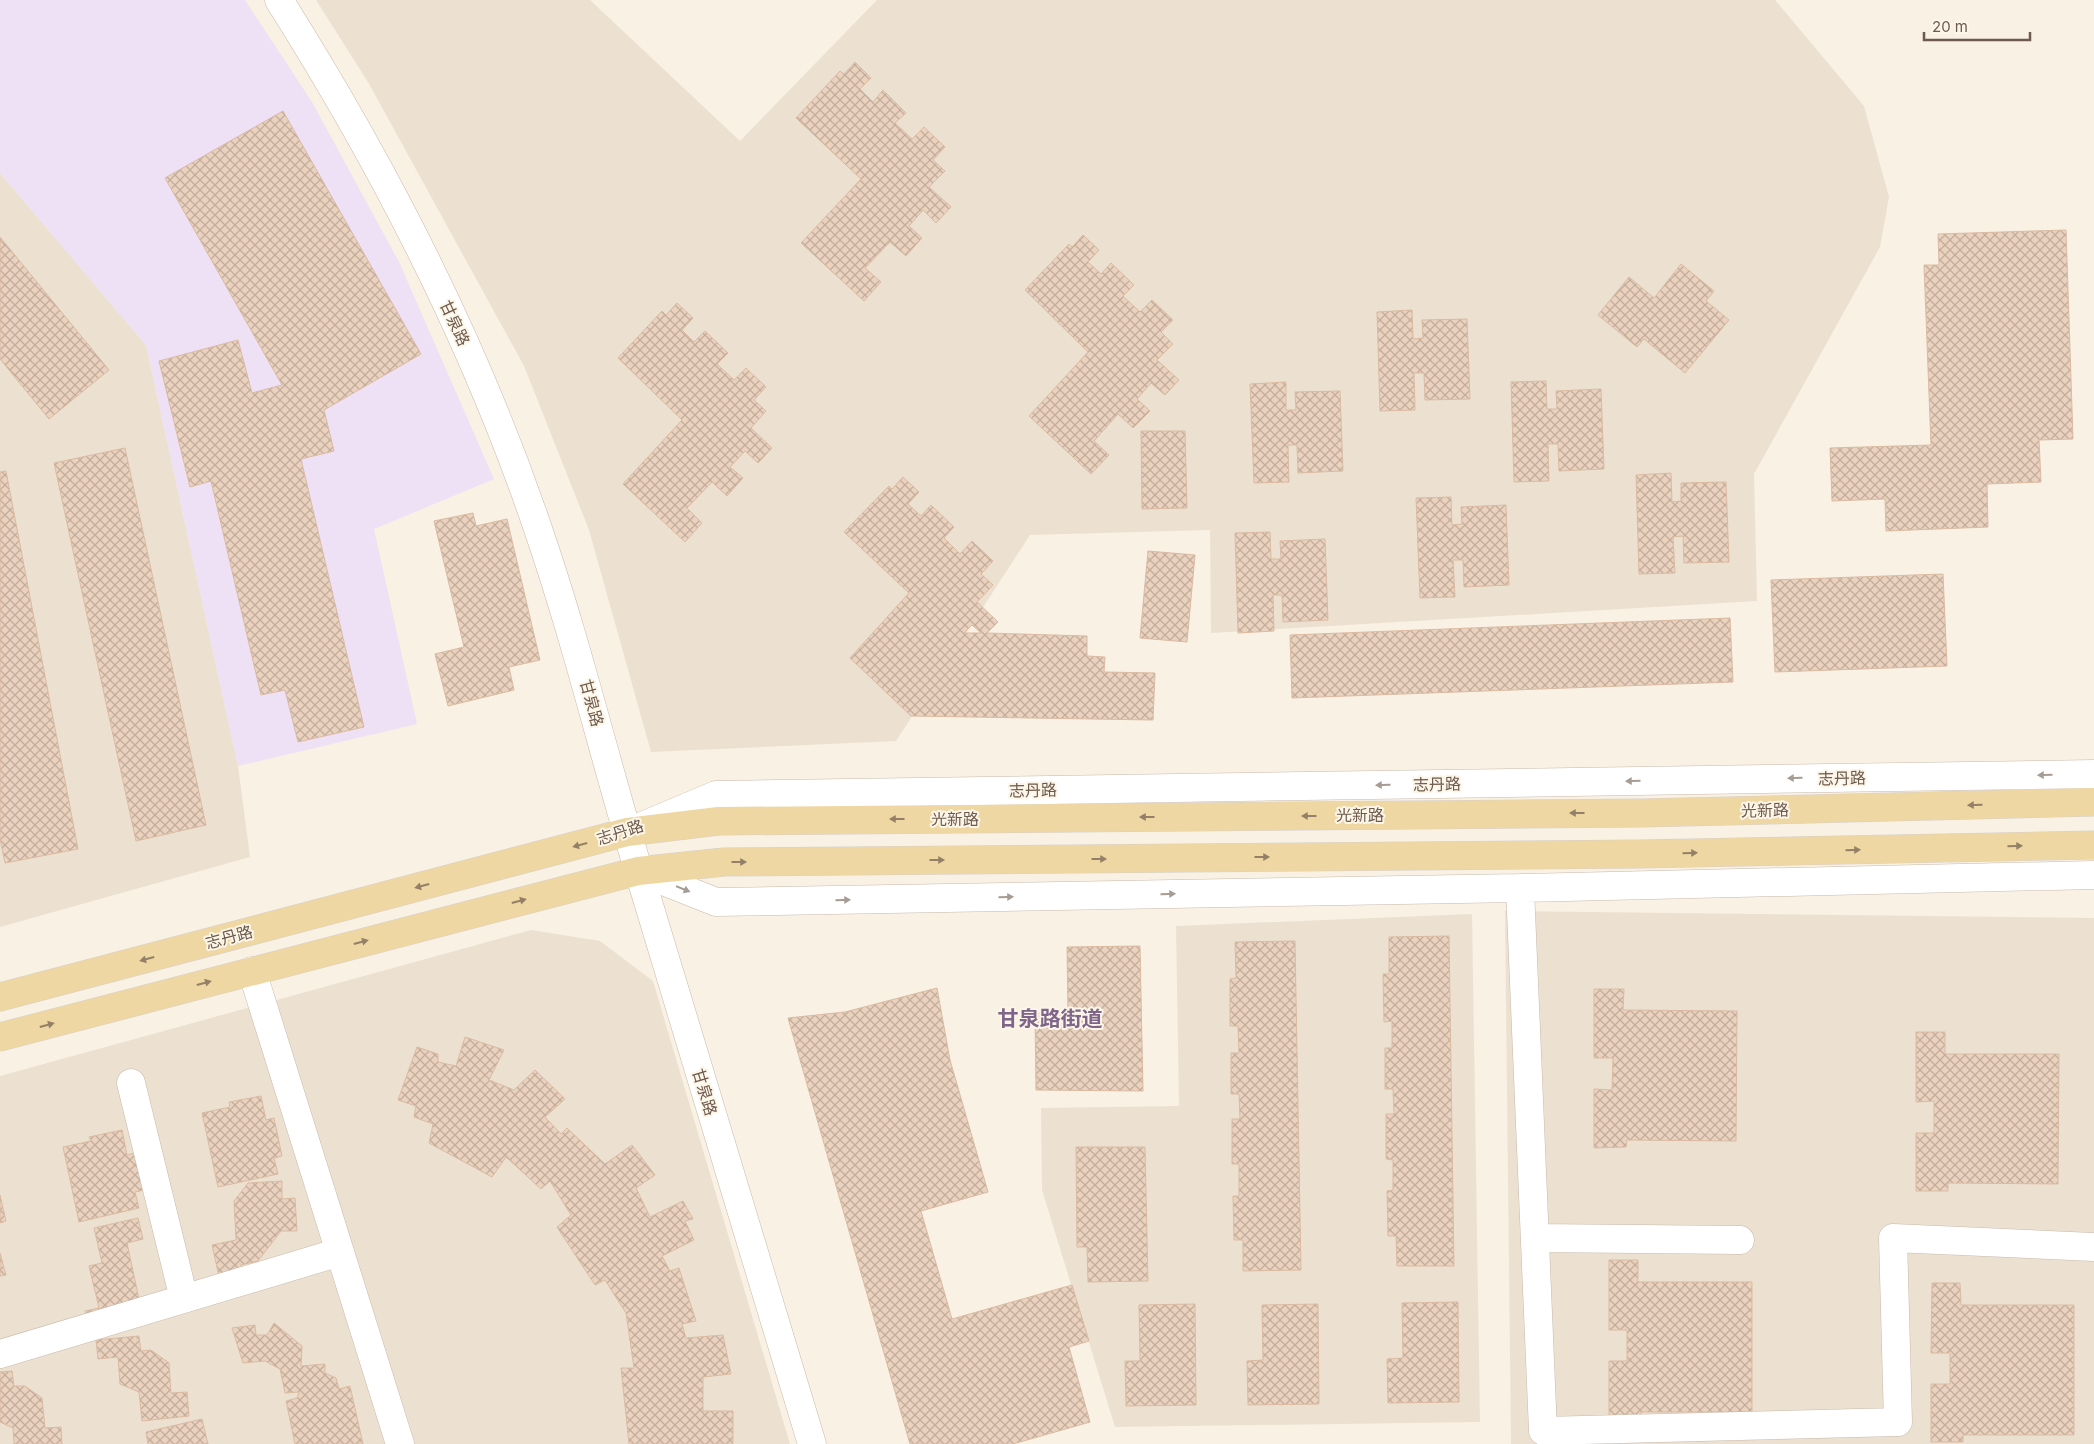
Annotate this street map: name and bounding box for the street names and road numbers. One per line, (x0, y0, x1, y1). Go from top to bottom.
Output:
street label: 甘泉路 (436, 297, 474, 349)
street label: 甘泉路 (576, 677, 608, 729)
street label: 志丹路 (1818, 768, 1866, 788)
street label: 志丹路 (1413, 774, 1461, 794)
street label: 志丹路 (1009, 780, 1057, 800)
street label: 光新路 (1741, 800, 1789, 820)
street label: 光新路 (1336, 805, 1384, 825)
street label: 光新路 (931, 809, 979, 829)
street label: 志丹路 (594, 815, 646, 849)
street label: 志丹路 (203, 921, 255, 953)
street label: 甘泉路 (688, 1066, 722, 1118)

